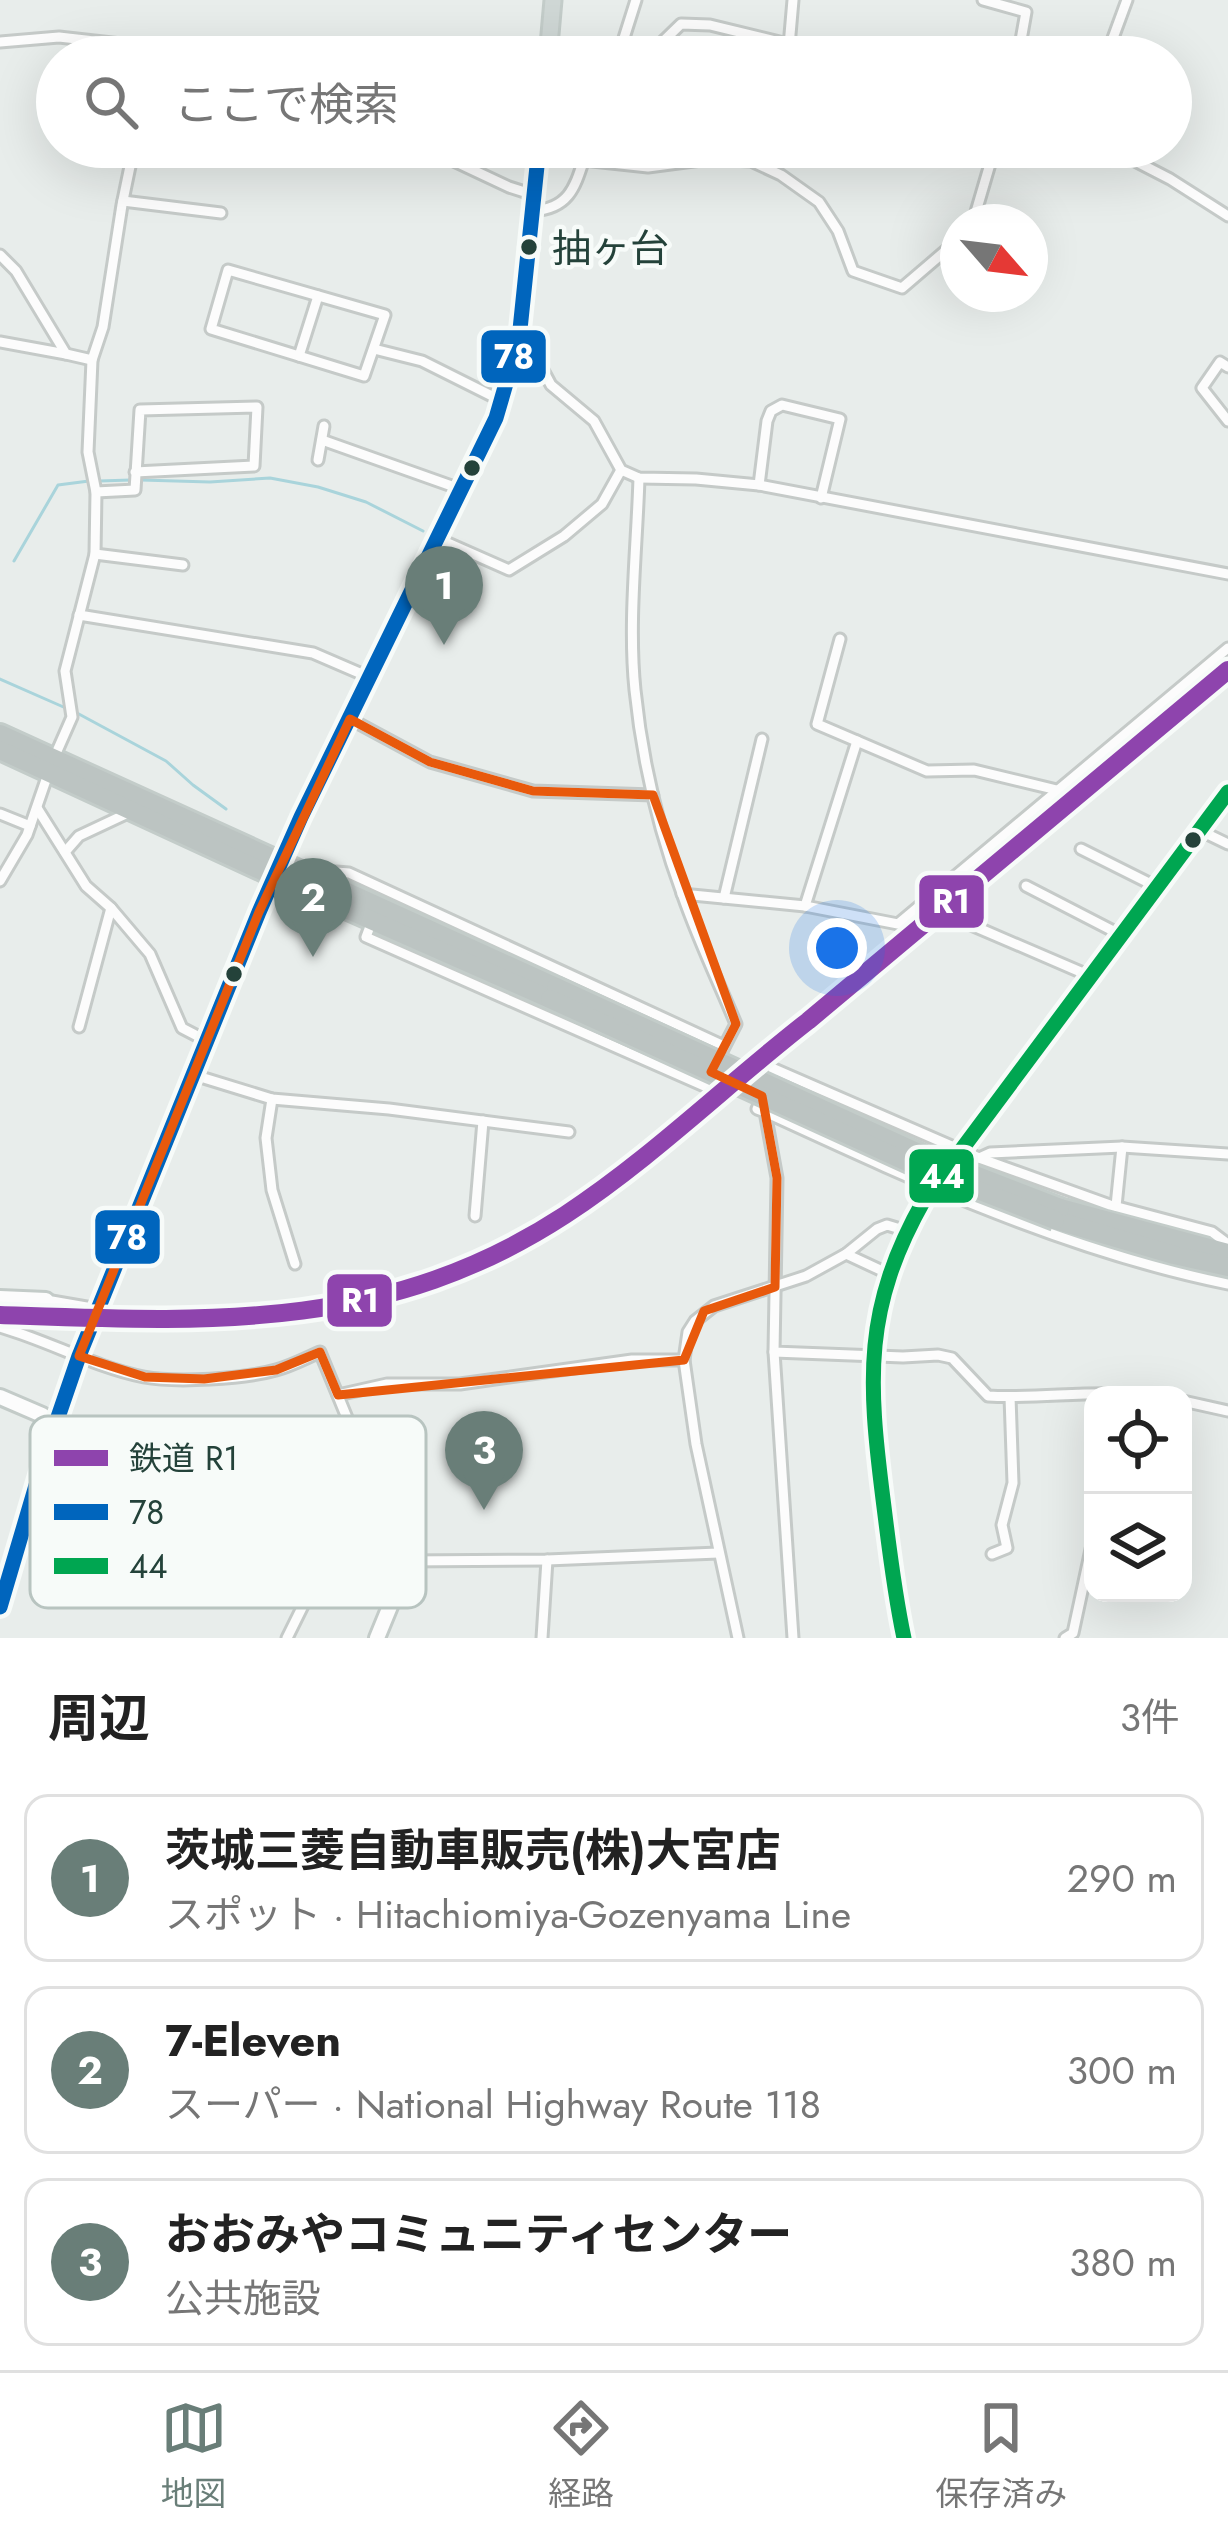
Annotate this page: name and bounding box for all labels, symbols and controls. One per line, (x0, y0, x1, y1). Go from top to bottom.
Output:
search box (36, 36, 1192, 168)
icon: search (78, 69, 144, 135)
text: ここで検索 (174, 72, 399, 137)
north arrow (940, 204, 1048, 312)
place label: 抽ヶ台 (552, 220, 669, 277)
marker: 抽ヶ台 (518, 236, 540, 258)
line badge: 78 (479, 328, 548, 385)
text: 78 (494, 333, 534, 380)
unlabelled marker (461, 457, 483, 479)
pin: 1 (405, 546, 483, 645)
unlabelled marker (1182, 829, 1204, 851)
pin: 2 (274, 858, 352, 957)
line badge: R1 (917, 873, 986, 930)
text: R1 (932, 878, 970, 925)
your location (807, 918, 867, 978)
unlabelled marker (223, 963, 245, 985)
line badge: 44 (907, 1147, 976, 1205)
text: 44 (919, 1153, 965, 1200)
line badge: 78 (93, 1208, 162, 1266)
text: 78 (107, 1214, 147, 1261)
line badge: R1 (325, 1272, 394, 1329)
text: R1 (341, 1277, 379, 1324)
map controls (1084, 1386, 1192, 1602)
button: locate (1084, 1386, 1192, 1494)
pin: 3 (445, 1411, 523, 1510)
legend (30, 1416, 426, 1608)
text: 鉄道 R1 (129, 1435, 238, 1482)
text: 78 (129, 1489, 164, 1536)
button: layers (1084, 1494, 1192, 1602)
text: 44 (129, 1543, 167, 1590)
text: 周辺 (48, 1681, 150, 1755)
text: 3件 (1120, 1689, 1180, 1746)
text: 茨城三菱自動車販売(株)大宮店 (165, 1818, 781, 1883)
text: 1 (80, 1850, 100, 1907)
text: 290 m (1067, 1850, 1177, 1907)
text: スポット · Hitachiomiya-Gozenyama Line (165, 1886, 851, 1943)
text: 7-Eleven (165, 2008, 341, 2073)
text: 2 (77, 2042, 103, 2099)
text: 300 m (1067, 2042, 1177, 2099)
text: スーパー · National Highway Route 118 (165, 2076, 821, 2133)
text: おおみやコミュニティセンター (165, 2202, 792, 2267)
text: 3 (78, 2234, 102, 2291)
text: 380 m (1069, 2234, 1177, 2291)
text: 公共施設 (165, 2270, 321, 2327)
tab: 地図 (161, 2395, 227, 2517)
tab: 経路 (548, 2395, 614, 2517)
tab: 保存済み (935, 2395, 1067, 2517)

